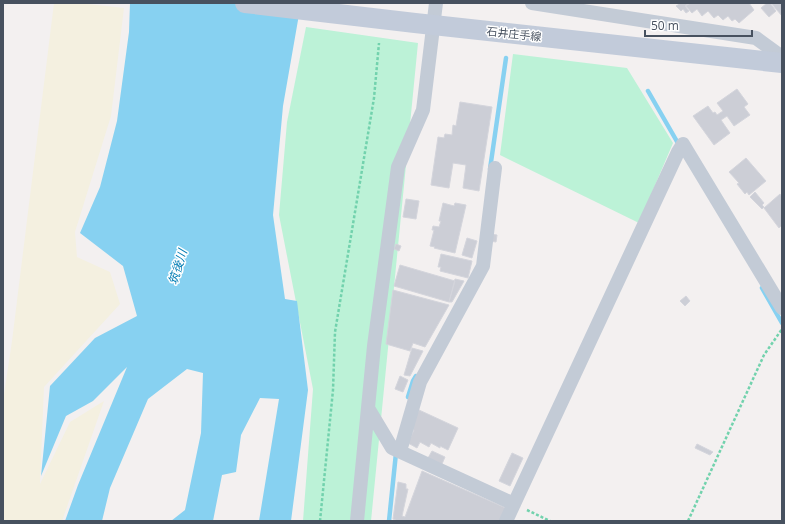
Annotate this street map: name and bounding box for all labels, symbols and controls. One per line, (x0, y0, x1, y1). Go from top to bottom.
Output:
scale bar (645, 12, 752, 38)
text: 50 m (651, 17, 679, 34)
street label: 石井庄手線 (486, 23, 542, 44)
water label: 筑後川 (164, 245, 191, 287)

